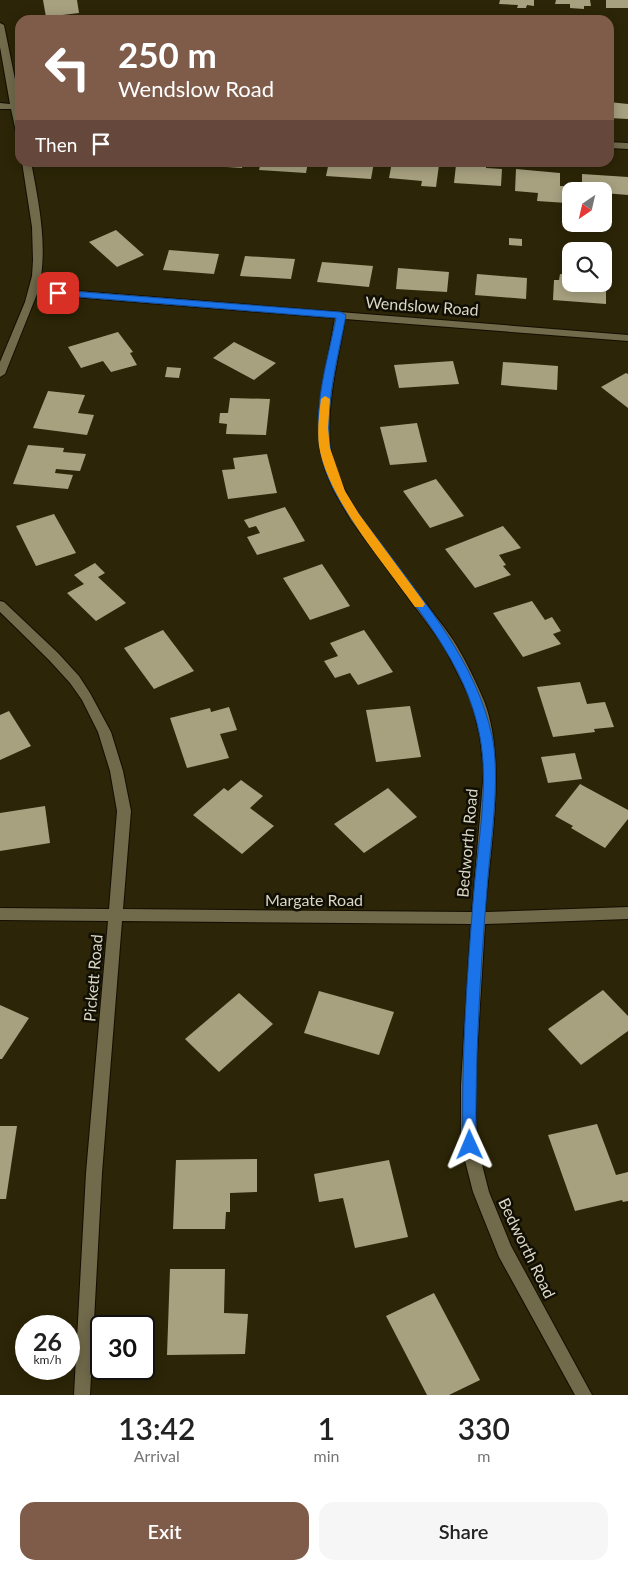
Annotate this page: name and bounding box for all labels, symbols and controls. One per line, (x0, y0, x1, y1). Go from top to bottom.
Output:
text: 250 m (118, 33, 217, 75)
icon: left (35, 35, 100, 100)
text: Wendslow Road (118, 75, 274, 102)
icon: arrive (87, 130, 115, 158)
text: Then (35, 133, 77, 156)
north arrow (562, 182, 612, 232)
map controls (562, 182, 612, 292)
button: search (562, 242, 612, 292)
pin (37, 272, 79, 314)
icon: arrive (44, 279, 72, 307)
street label: Wendslow Road (365, 292, 479, 319)
street label: Bedworth Road (452, 788, 481, 898)
street label: Margate Road (265, 890, 363, 909)
street label: Pickett Road (79, 933, 106, 1022)
position arrow (443, 1118, 495, 1170)
street label: Bedworth Road (495, 1195, 560, 1301)
speed limit sign: 30 (90, 1315, 155, 1380)
text: 26 (33, 1326, 62, 1356)
text: km/h (33, 1352, 62, 1367)
text: 13:42 (118, 1410, 195, 1446)
text: 1 (318, 1410, 335, 1446)
text: 330 (458, 1410, 510, 1446)
text: Arrival (134, 1446, 180, 1465)
text: min (314, 1446, 339, 1465)
text: m (477, 1446, 490, 1465)
button: Exit (20, 1502, 309, 1560)
button: Share (319, 1502, 608, 1560)

